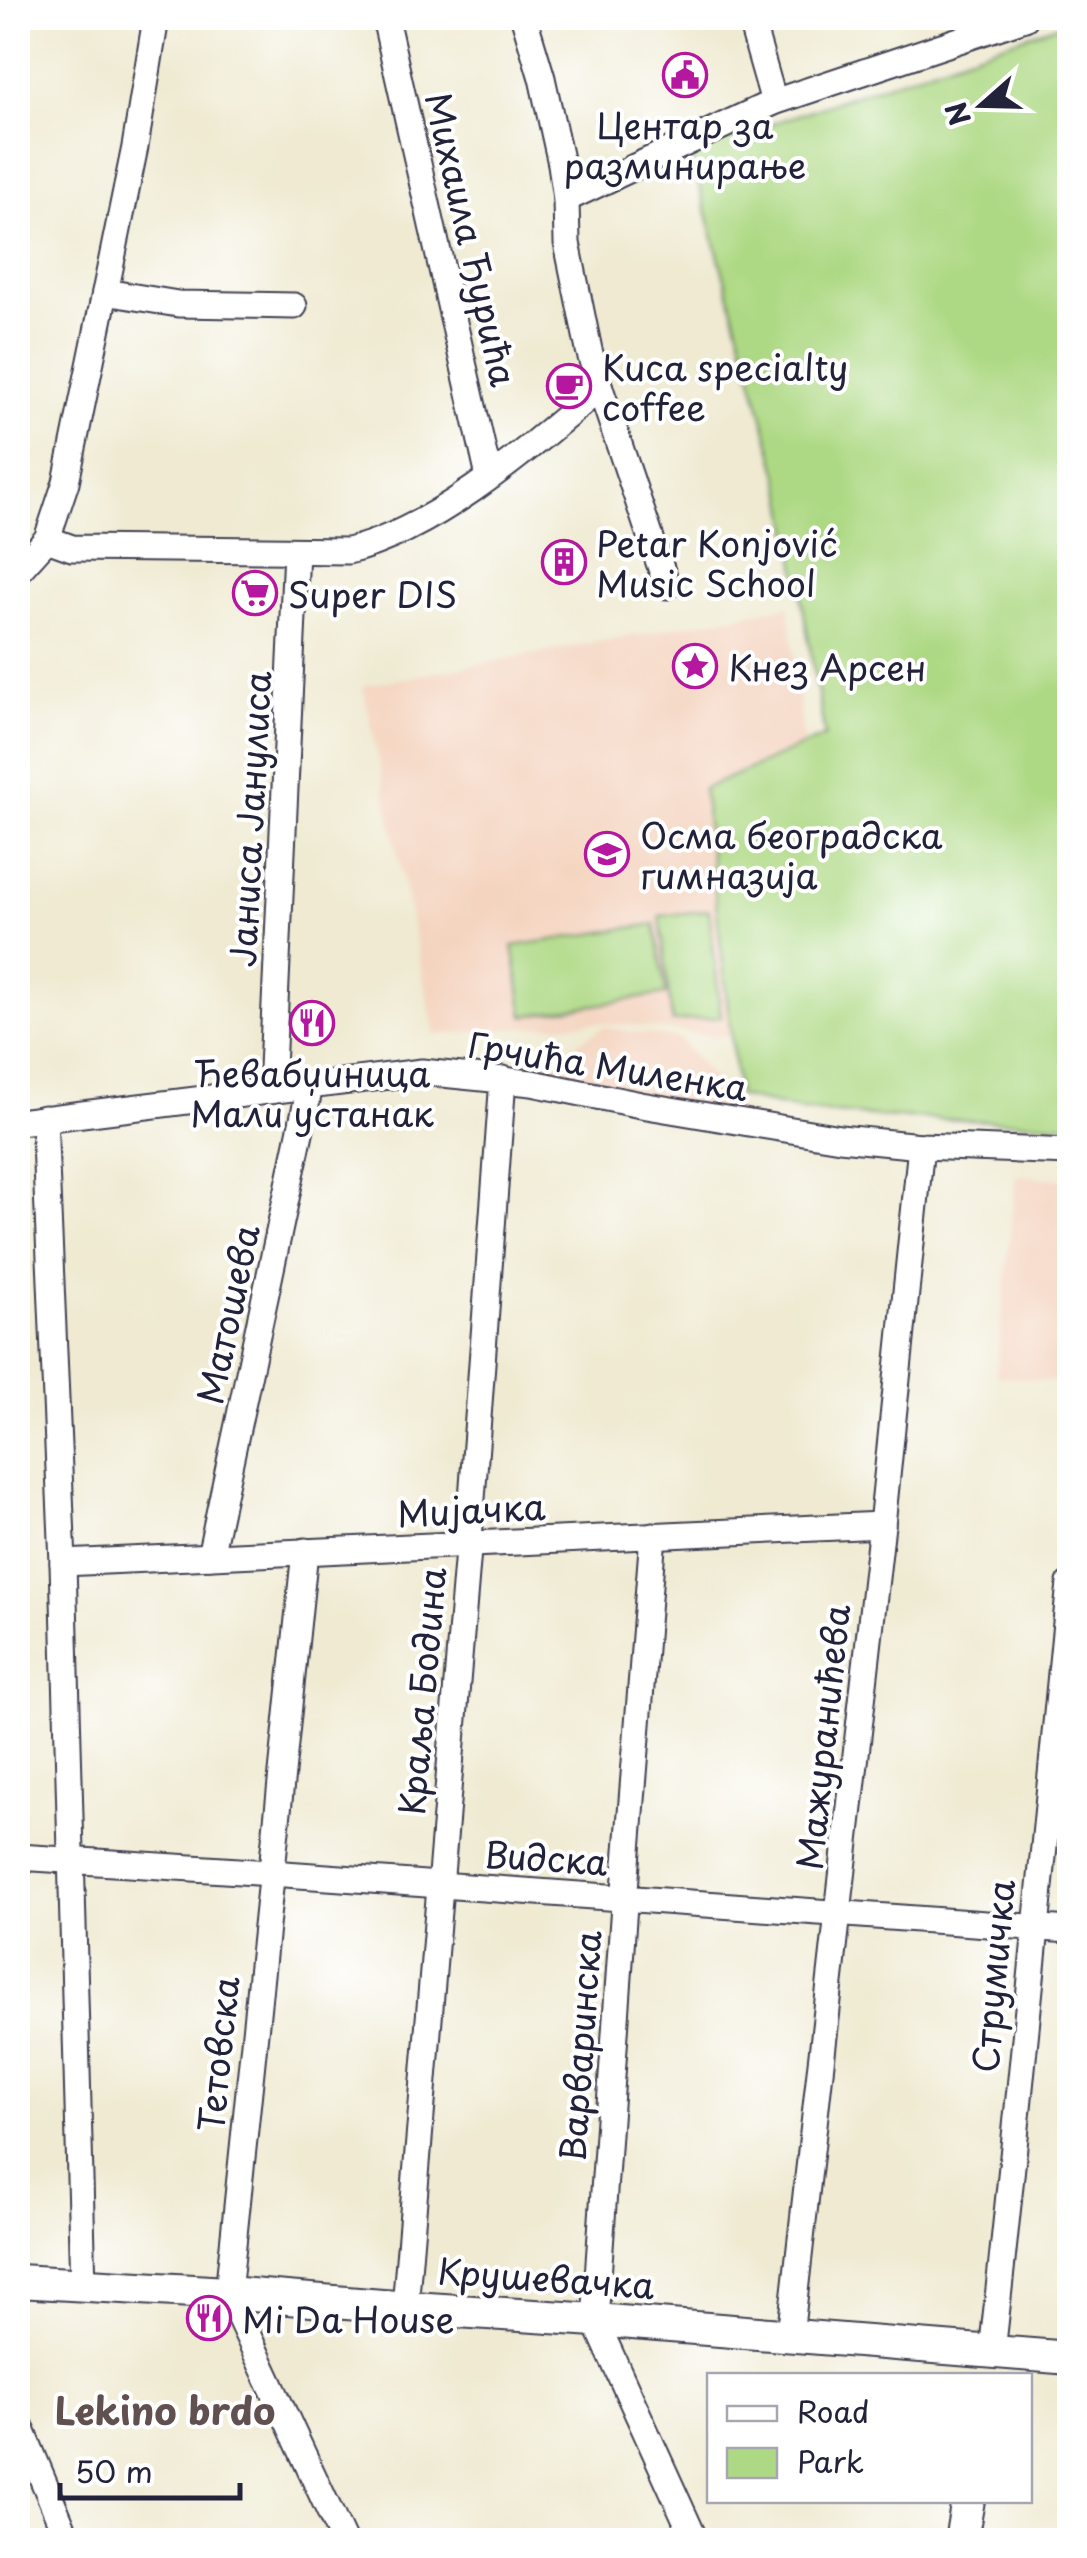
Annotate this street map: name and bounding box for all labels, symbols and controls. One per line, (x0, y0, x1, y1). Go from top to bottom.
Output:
public building icon: Центар за разминирање (662, 52, 708, 98)
north arrow (932, 55, 1032, 155)
street label: Михаила Ђурића (412, 87, 532, 391)
text: N (933, 96, 981, 132)
place label: Центар за разминирање (564, 98, 806, 191)
place label: Kuca specialty coffee (602, 340, 848, 433)
cafe icon: Kuca specialty coffee (546, 363, 592, 409)
place label: Petar Konjović Music School (596, 516, 837, 609)
building icon: Petar Konjović Music School (541, 539, 587, 585)
place label: Super DIS (288, 567, 457, 620)
supermarket icon: Super DIS (232, 570, 278, 616)
place label: Кнез Арсен (728, 640, 926, 693)
place icon: Кнез Арсен (672, 643, 718, 689)
street label: Јаниса Јанулиса (215, 670, 283, 968)
place label: Осма београдска гимназија (640, 808, 943, 901)
school or university icon: Осма београдска гимназија (584, 831, 630, 877)
restaurant icon: Ћевабџиница Мали устанак (289, 1000, 335, 1046)
street label: Грчића Миленка (464, 1017, 752, 1113)
place label: Ћевабџиница Мали устанак (190, 1046, 434, 1139)
street label: Матошева (182, 1219, 272, 1409)
street label: Мијачка (395, 1479, 547, 1539)
street label: Краља Бодина (384, 1565, 458, 1817)
street label: Мажуранићева (782, 1601, 862, 1872)
street label: Видска (483, 1826, 610, 1888)
street label: Струмичка (957, 1877, 1027, 2075)
street label: Варваринска (544, 1928, 614, 2163)
street label: Тетовска (182, 1973, 252, 2134)
street label: Крушевачка (436, 2243, 656, 2311)
place label: Mi Da House (242, 2292, 455, 2345)
restaurant icon: Mi Da House (186, 2295, 232, 2341)
legend (707, 2373, 1032, 2503)
district label: Lekino brdo (55, 2381, 275, 2438)
text: Road (797, 2388, 870, 2433)
scale bar (60, 2438, 240, 2500)
text: Park (797, 2438, 864, 2483)
text: 50 m (75, 2448, 153, 2493)

